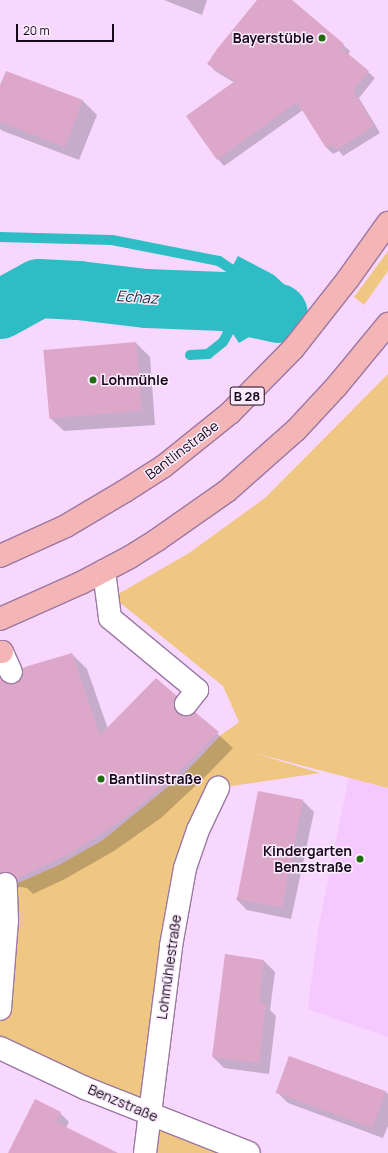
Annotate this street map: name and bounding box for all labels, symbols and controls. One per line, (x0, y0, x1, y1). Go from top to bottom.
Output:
scale bar (18, 16, 116, 42)
text: 20 m (23, 22, 50, 39)
place label: Bayerstüble (233, 30, 314, 46)
marker: Bayerstüble (317, 33, 327, 43)
water label: Echaz (115, 287, 159, 307)
place label: Lohmühle (101, 372, 168, 388)
marker: Lohmühle (88, 375, 98, 385)
road number: B 28 (229, 385, 265, 407)
street label: Bantlinstraße (142, 417, 222, 483)
place label: Bantlinstraße (109, 771, 202, 787)
marker: Bantlinstraße (96, 774, 106, 784)
place label: Kindergarten Benzstraße (263, 843, 352, 876)
marker: Kindergarten Benzstraße (355, 854, 365, 864)
street label: Lohmühlestraße (153, 913, 185, 1021)
street label: Benzstraße (85, 1081, 161, 1125)

